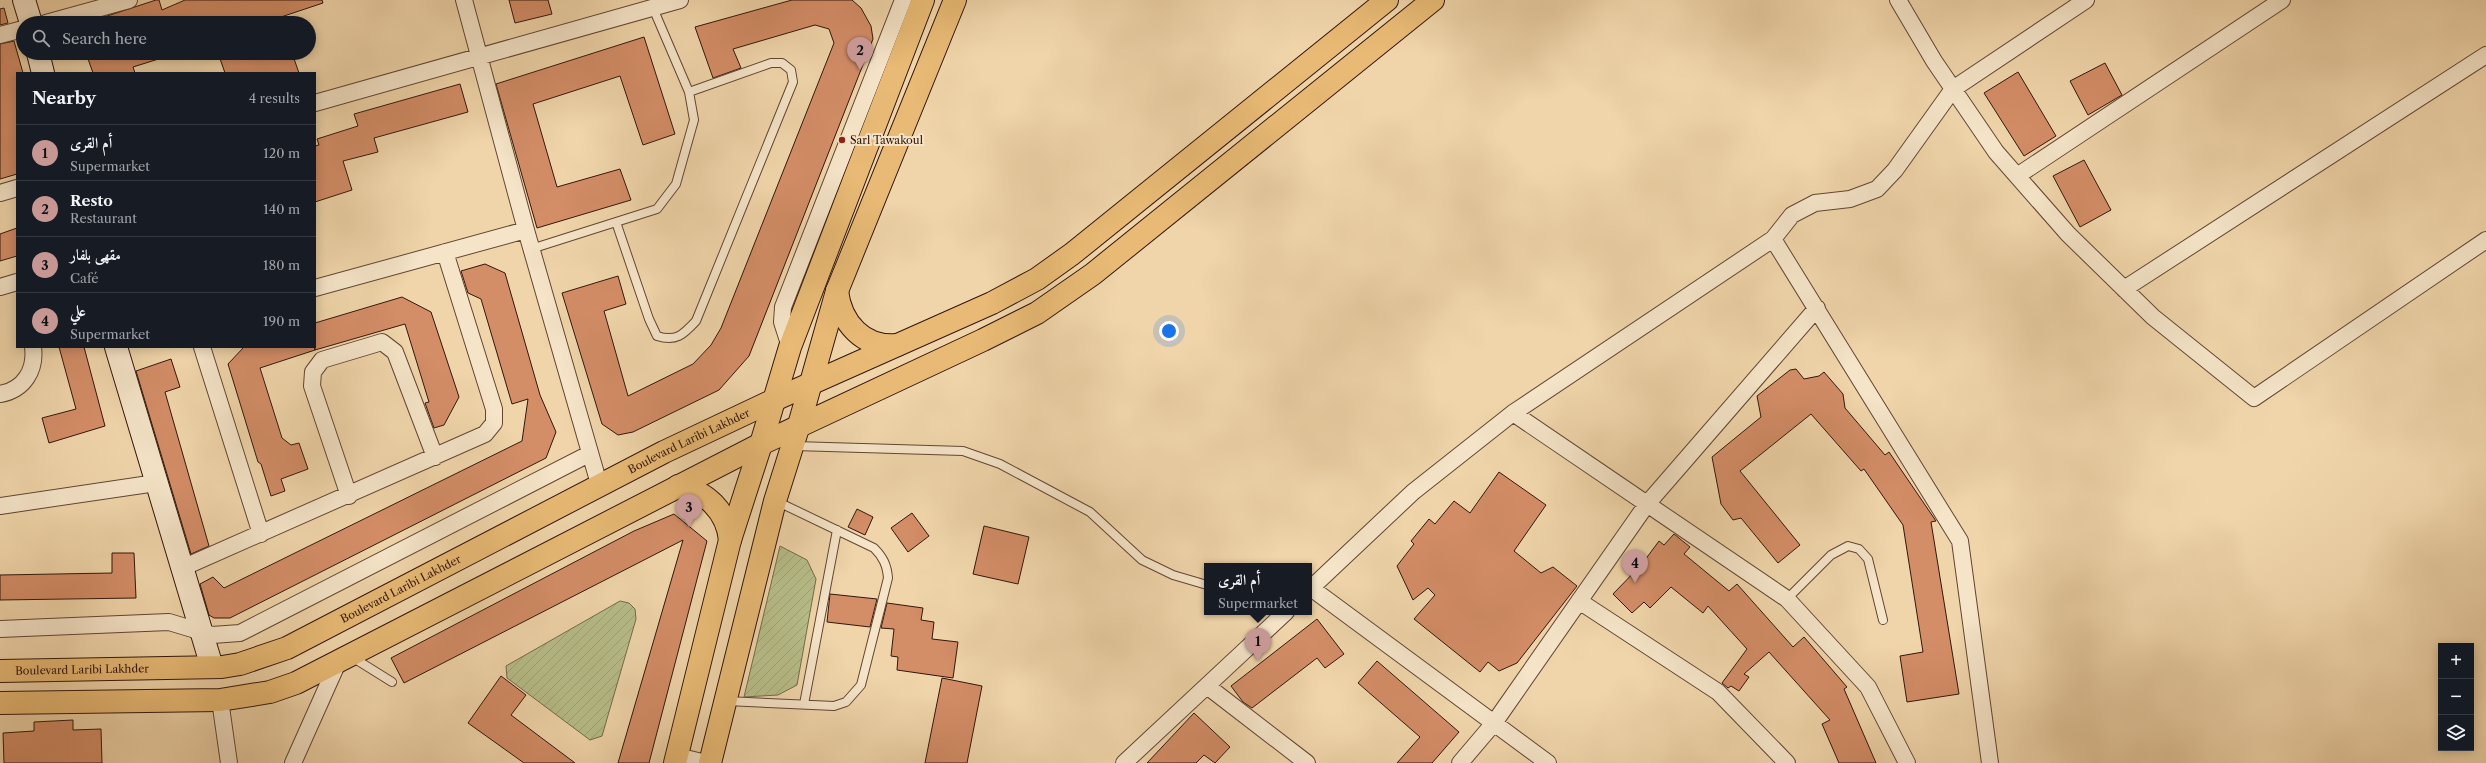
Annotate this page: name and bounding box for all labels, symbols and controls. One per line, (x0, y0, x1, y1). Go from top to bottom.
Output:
search box (16, 16, 316, 60)
icon: search (30, 27, 52, 49)
text: Search here (62, 29, 147, 48)
pin: 2 (847, 37, 873, 70)
text: Nearby (32, 88, 96, 108)
text: 4 results (249, 90, 300, 106)
text: أم القرى (70, 133, 112, 152)
place label: Sarl Tawakoul (850, 133, 924, 147)
marker: Sarl Tawakoul (837, 135, 847, 145)
text: 1 (42, 145, 48, 161)
text: 120 m (263, 145, 300, 161)
text: Supermarket (70, 158, 150, 174)
text: Resto (70, 191, 113, 210)
text: 2 (41, 201, 49, 217)
text: 140 m (263, 201, 300, 217)
text: Restaurant (70, 210, 137, 226)
text: مقهى بلفار (70, 245, 121, 264)
text: 3 (41, 257, 49, 273)
text: 180 m (263, 257, 300, 273)
text: Café (70, 270, 99, 286)
text: علي (70, 301, 86, 320)
text: 4 (41, 313, 49, 329)
text: 190 m (263, 313, 300, 329)
your location (1159, 321, 1179, 341)
text: Supermarket (70, 326, 150, 342)
street label: Boulevard Laribi Lakhder (625, 405, 752, 477)
pin: 3 (676, 494, 702, 527)
pin: 4 (1622, 550, 1648, 583)
street label: Boulevard Laribi Lakhder (338, 552, 464, 626)
popup (1204, 563, 1312, 615)
text: أم القرى (1218, 570, 1260, 589)
text: Supermarket (1218, 595, 1298, 611)
pin: 1 (1245, 628, 1271, 661)
map controls (2438, 643, 2474, 751)
button: + (2438, 643, 2474, 679)
street label: Boulevard Laribi Lakhder (15, 661, 149, 678)
button: − (2438, 679, 2474, 715)
button: layers (2438, 715, 2474, 751)

